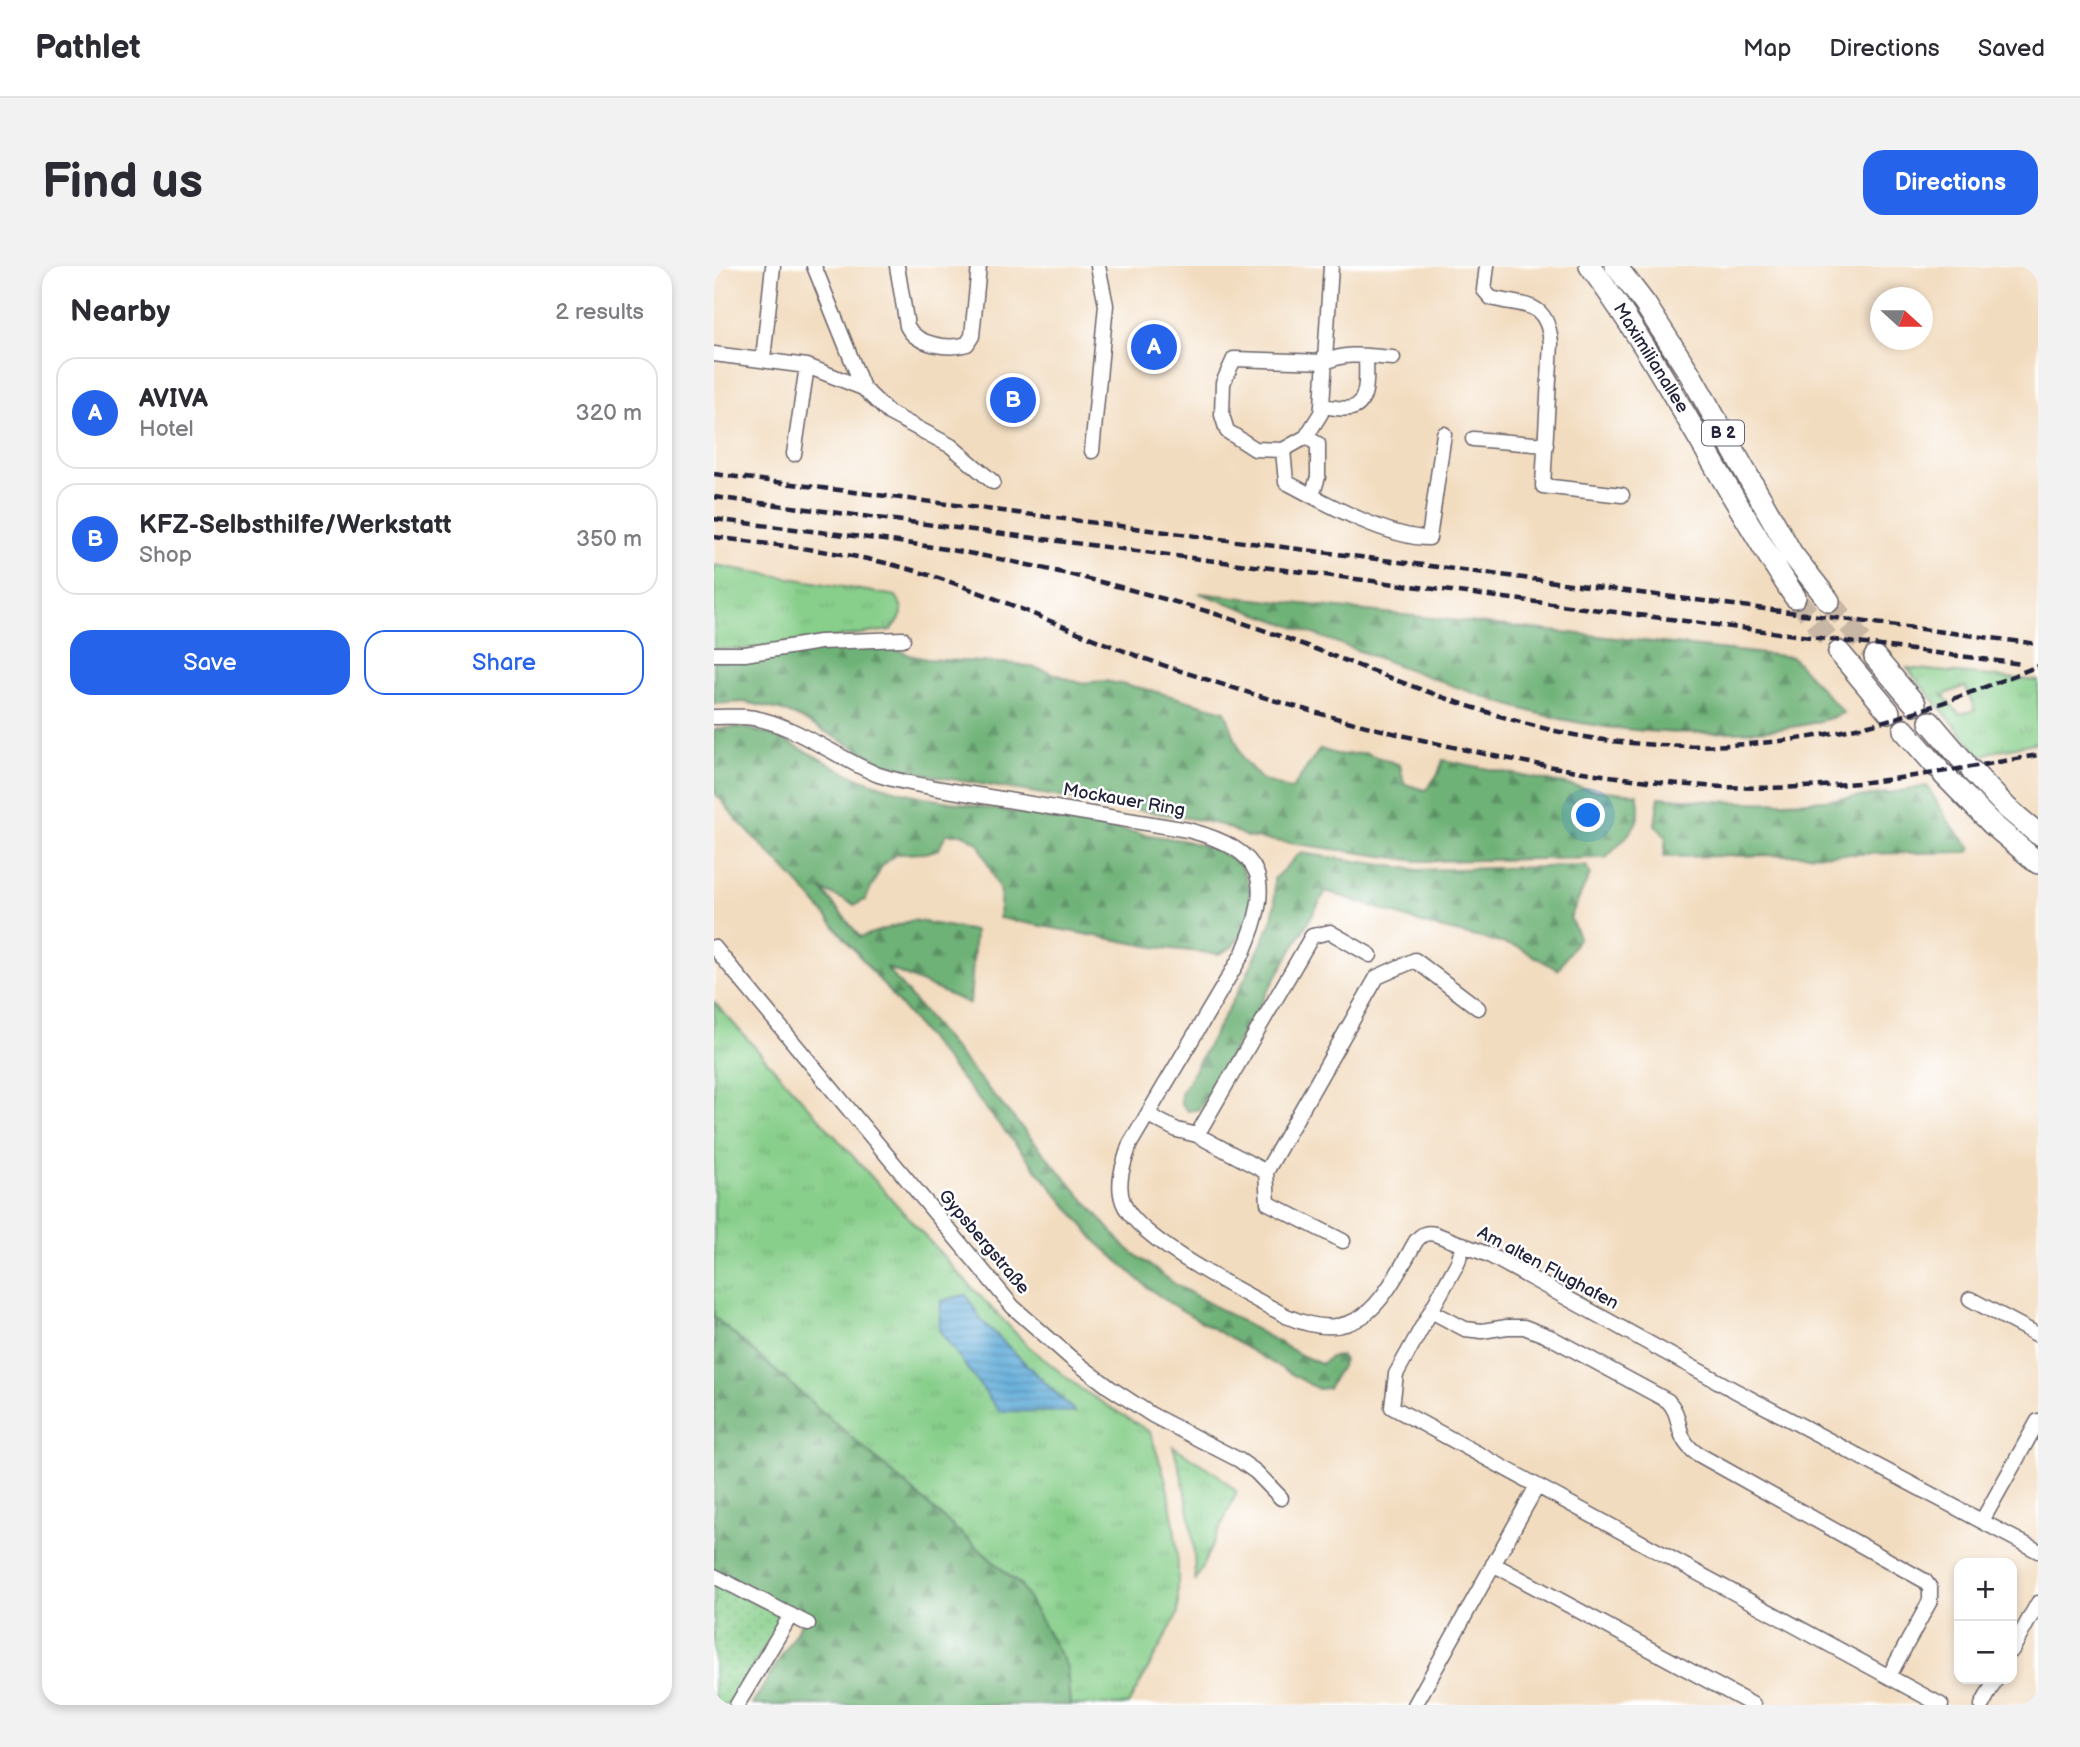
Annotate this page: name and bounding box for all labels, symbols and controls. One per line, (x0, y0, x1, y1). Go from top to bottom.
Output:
text: Pathlet (35, 28, 140, 68)
text: Map (1743, 34, 1791, 63)
text: Directions (1829, 34, 1940, 63)
text: Saved (1978, 34, 2045, 63)
button: Directions (1863, 150, 2038, 215)
text: Find us (42, 153, 203, 212)
north arrow (1870, 287, 1933, 350)
text: Nearby (70, 294, 170, 330)
text: 2 results (555, 298, 644, 326)
street label: Maximilianallee (1609, 299, 1693, 417)
pin: A (1131, 321, 1177, 373)
pin: B (990, 374, 1036, 426)
text: AVIVA (139, 384, 208, 415)
text: A (88, 399, 102, 427)
text: 320 m (576, 399, 642, 427)
text: Hotel (139, 415, 194, 443)
road number: B 2 (1702, 420, 1744, 446)
text: KFZ-Selbsthilfe/Werkstatt (139, 510, 452, 541)
text: B (87, 525, 103, 553)
text: 350 m (576, 525, 642, 553)
text: Shop (139, 541, 192, 569)
button: Save (70, 630, 350, 695)
button: Share (364, 630, 644, 695)
street label: Mockauer Ring (1061, 779, 1187, 821)
your location (1571, 798, 1605, 832)
street label: Gypsbergstraße (934, 1186, 1034, 1299)
street label: Am alten Flughafen (1474, 1222, 1622, 1314)
map controls (1954, 1558, 2017, 1684)
button: + (1954, 1558, 2017, 1621)
button: − (1954, 1621, 2017, 1684)

